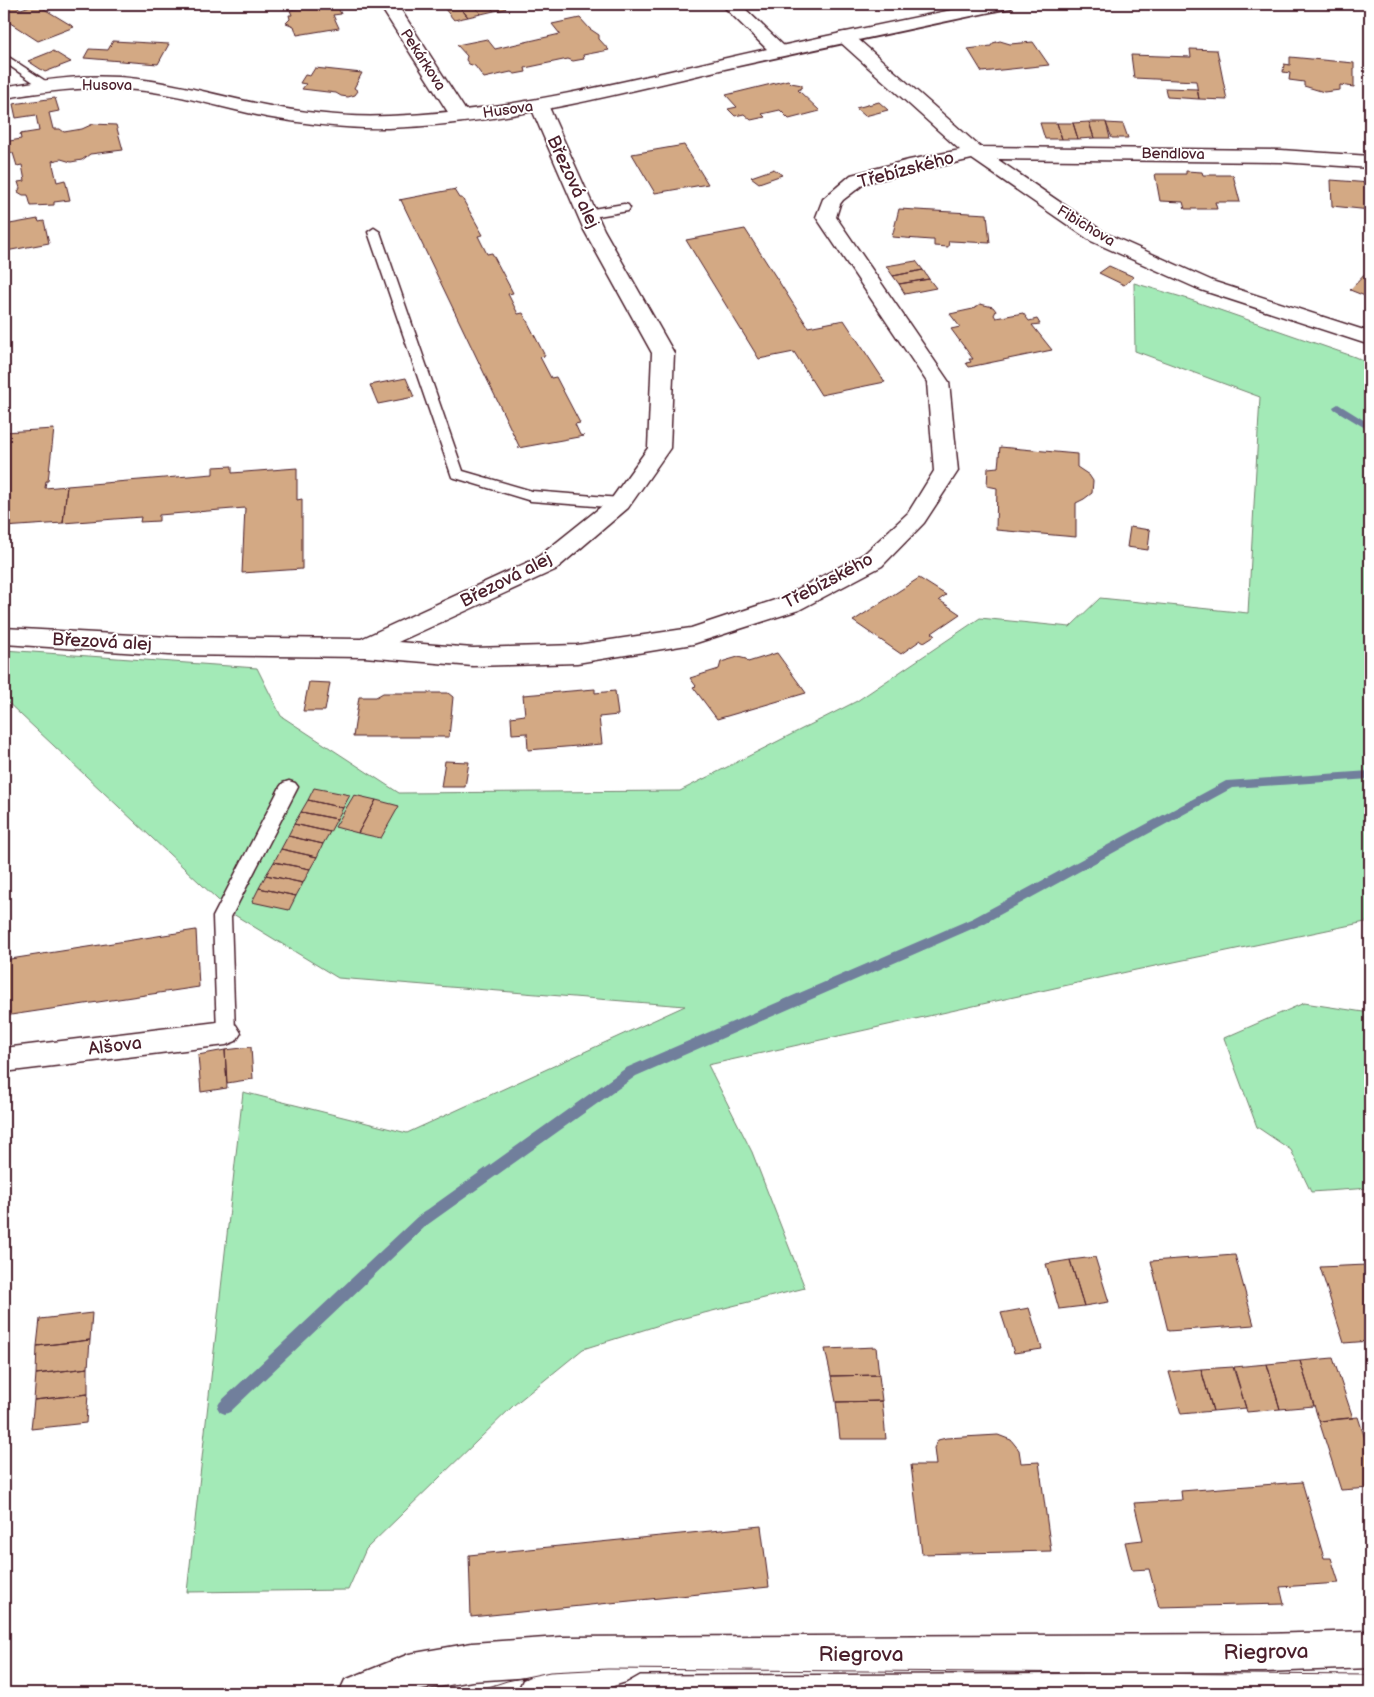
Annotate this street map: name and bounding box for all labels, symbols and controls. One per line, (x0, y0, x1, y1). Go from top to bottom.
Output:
street label: Pekárkova (396, 26, 450, 94)
street label: Husova (82, 76, 132, 95)
street label: Husova (482, 97, 534, 123)
street label: Březová alej (542, 132, 604, 232)
street label: Bendlova (1141, 144, 1205, 164)
street label: Třebízského (856, 147, 956, 193)
street label: Fibichova (1053, 201, 1119, 251)
street label: Březová alej (457, 548, 555, 612)
street label: Třebízského (779, 549, 877, 613)
street label: Březová alej (52, 629, 152, 655)
street label: Alšova (87, 1032, 143, 1060)
street label: Riegrova (1223, 1639, 1309, 1665)
street label: Riegrova (818, 1642, 904, 1667)

